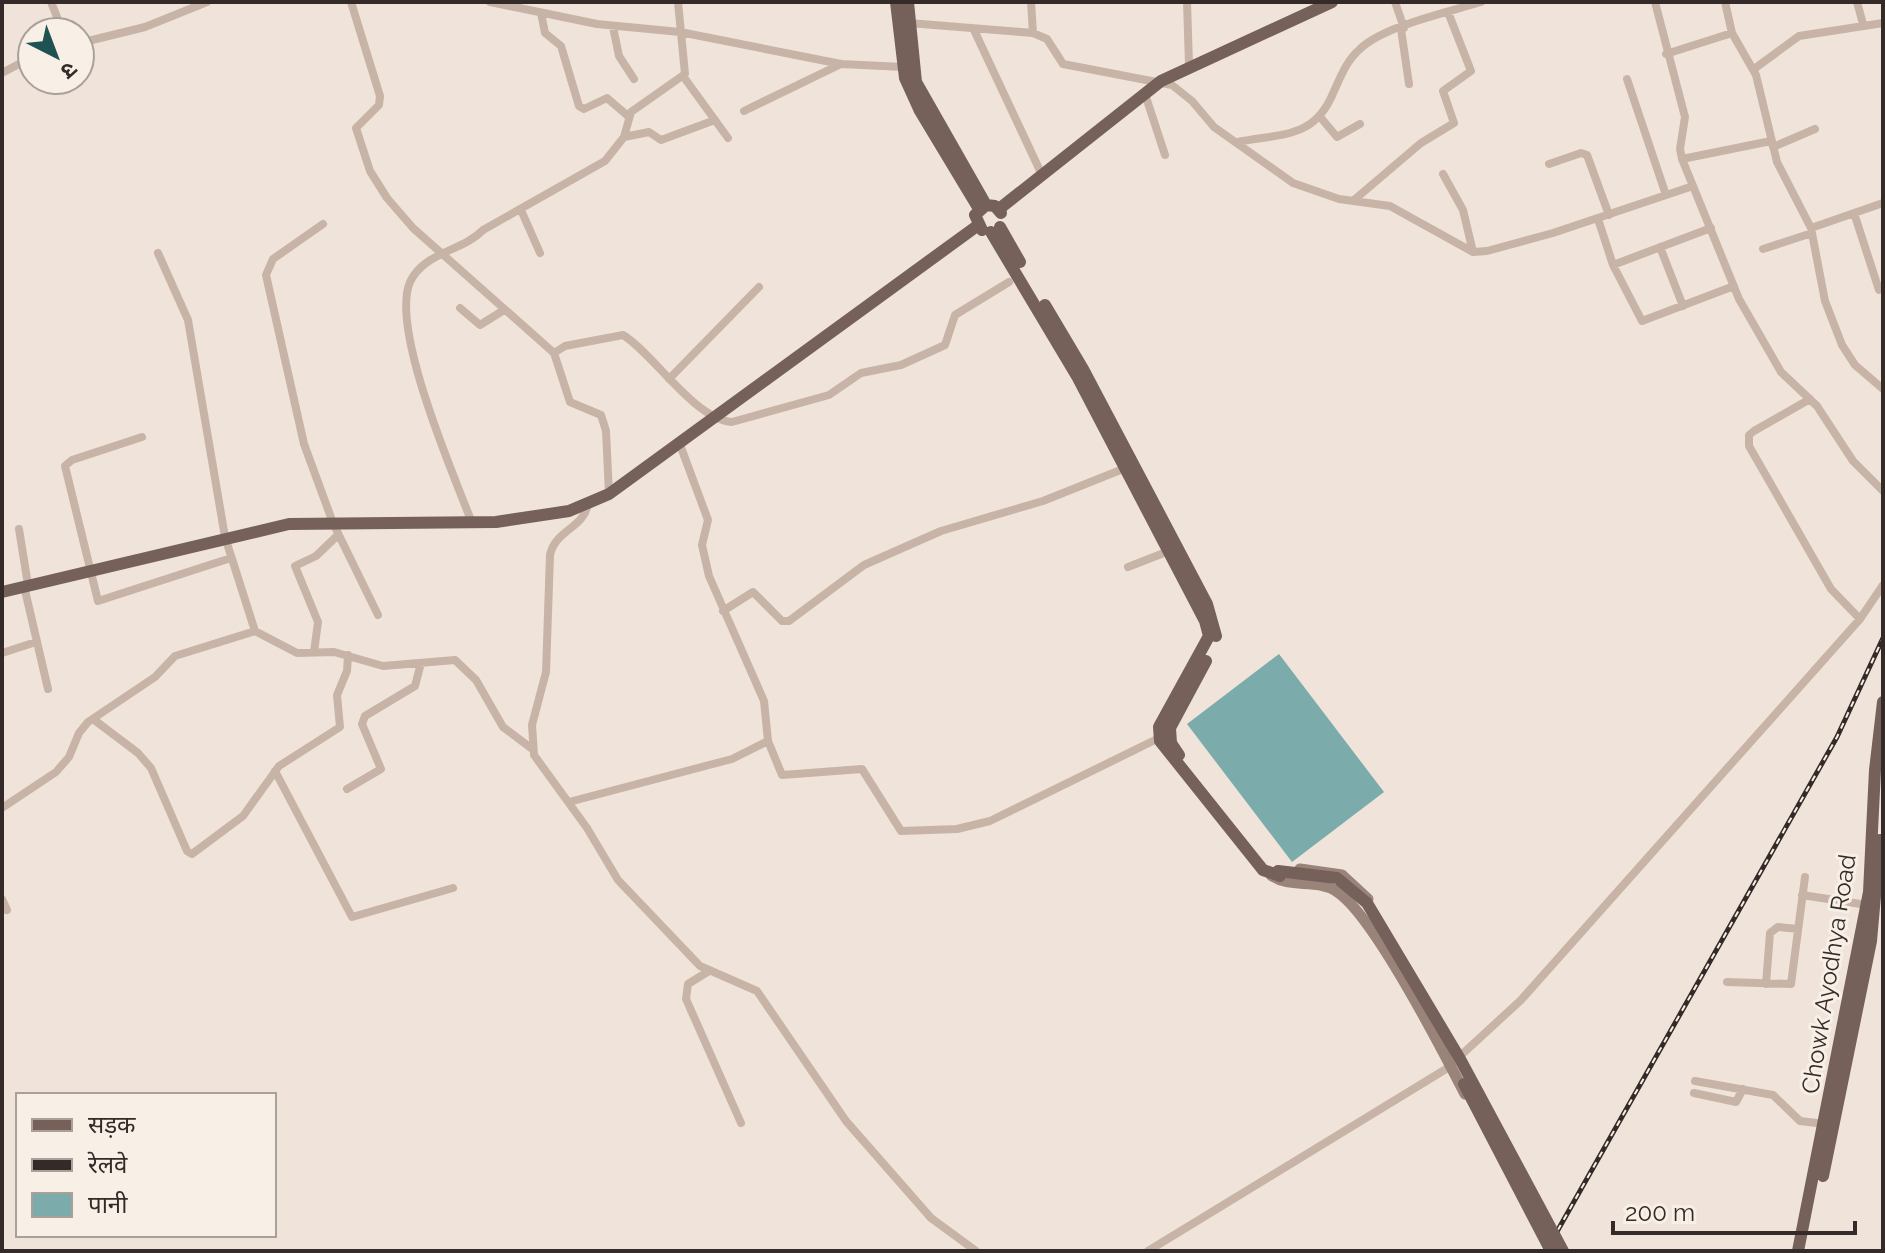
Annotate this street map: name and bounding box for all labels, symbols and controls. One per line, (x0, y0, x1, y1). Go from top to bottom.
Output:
north arrow (16, 16, 96, 96)
text: उ (55, 57, 83, 86)
street label: Chowk Ayodhya Road (1795, 852, 1862, 1096)
legend (16, 1093, 276, 1237)
text: सड़क (88, 1110, 136, 1139)
text: रेलवे (87, 1150, 128, 1179)
scale bar (1613, 1185, 1855, 1235)
text: पानी (88, 1190, 128, 1219)
text: 200 m (1625, 1198, 1695, 1227)

